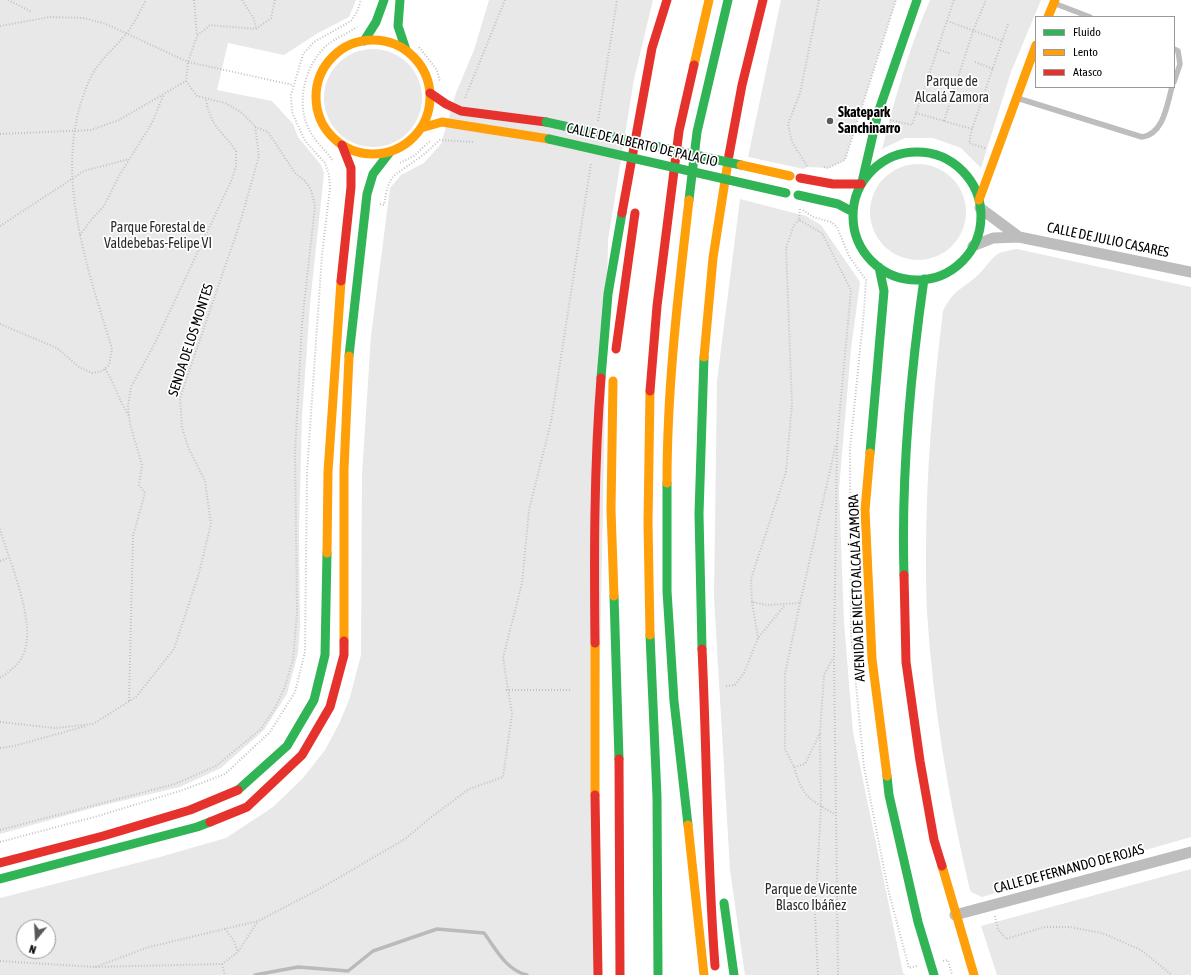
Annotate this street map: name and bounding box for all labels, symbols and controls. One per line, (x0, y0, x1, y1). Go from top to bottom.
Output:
legend (1035, 16, 1175, 88)
text: Fluido (1073, 25, 1101, 39)
text: Lento (1073, 45, 1098, 59)
text: Atasco (1073, 65, 1102, 79)
park label: Parque de Alcalá Zamora (915, 74, 989, 106)
place label: Skatepark Sanchinarro (838, 105, 901, 138)
marker: Skatepark Sanchinarro (825, 116, 835, 126)
street label: CALLE DE ALBERTO DE PALACIO (565, 119, 719, 171)
street label: CALLE DE JULIO CASARES (1046, 219, 1170, 261)
park label: Parque Forestal de Valdebebas-Felipe VI (104, 220, 212, 252)
street label: SENDA DE LOS MONTES (165, 282, 217, 398)
street label: AVENIDA DE NICETO ALCALÁ ZAMORA (845, 494, 869, 682)
street label: CALLE DE FERNANDO DE ROJAS (992, 841, 1146, 897)
park label: Parque de Vicente Blasco Ibáñez (765, 882, 857, 914)
north arrow (16, 919, 56, 959)
text: N (28, 943, 38, 956)

